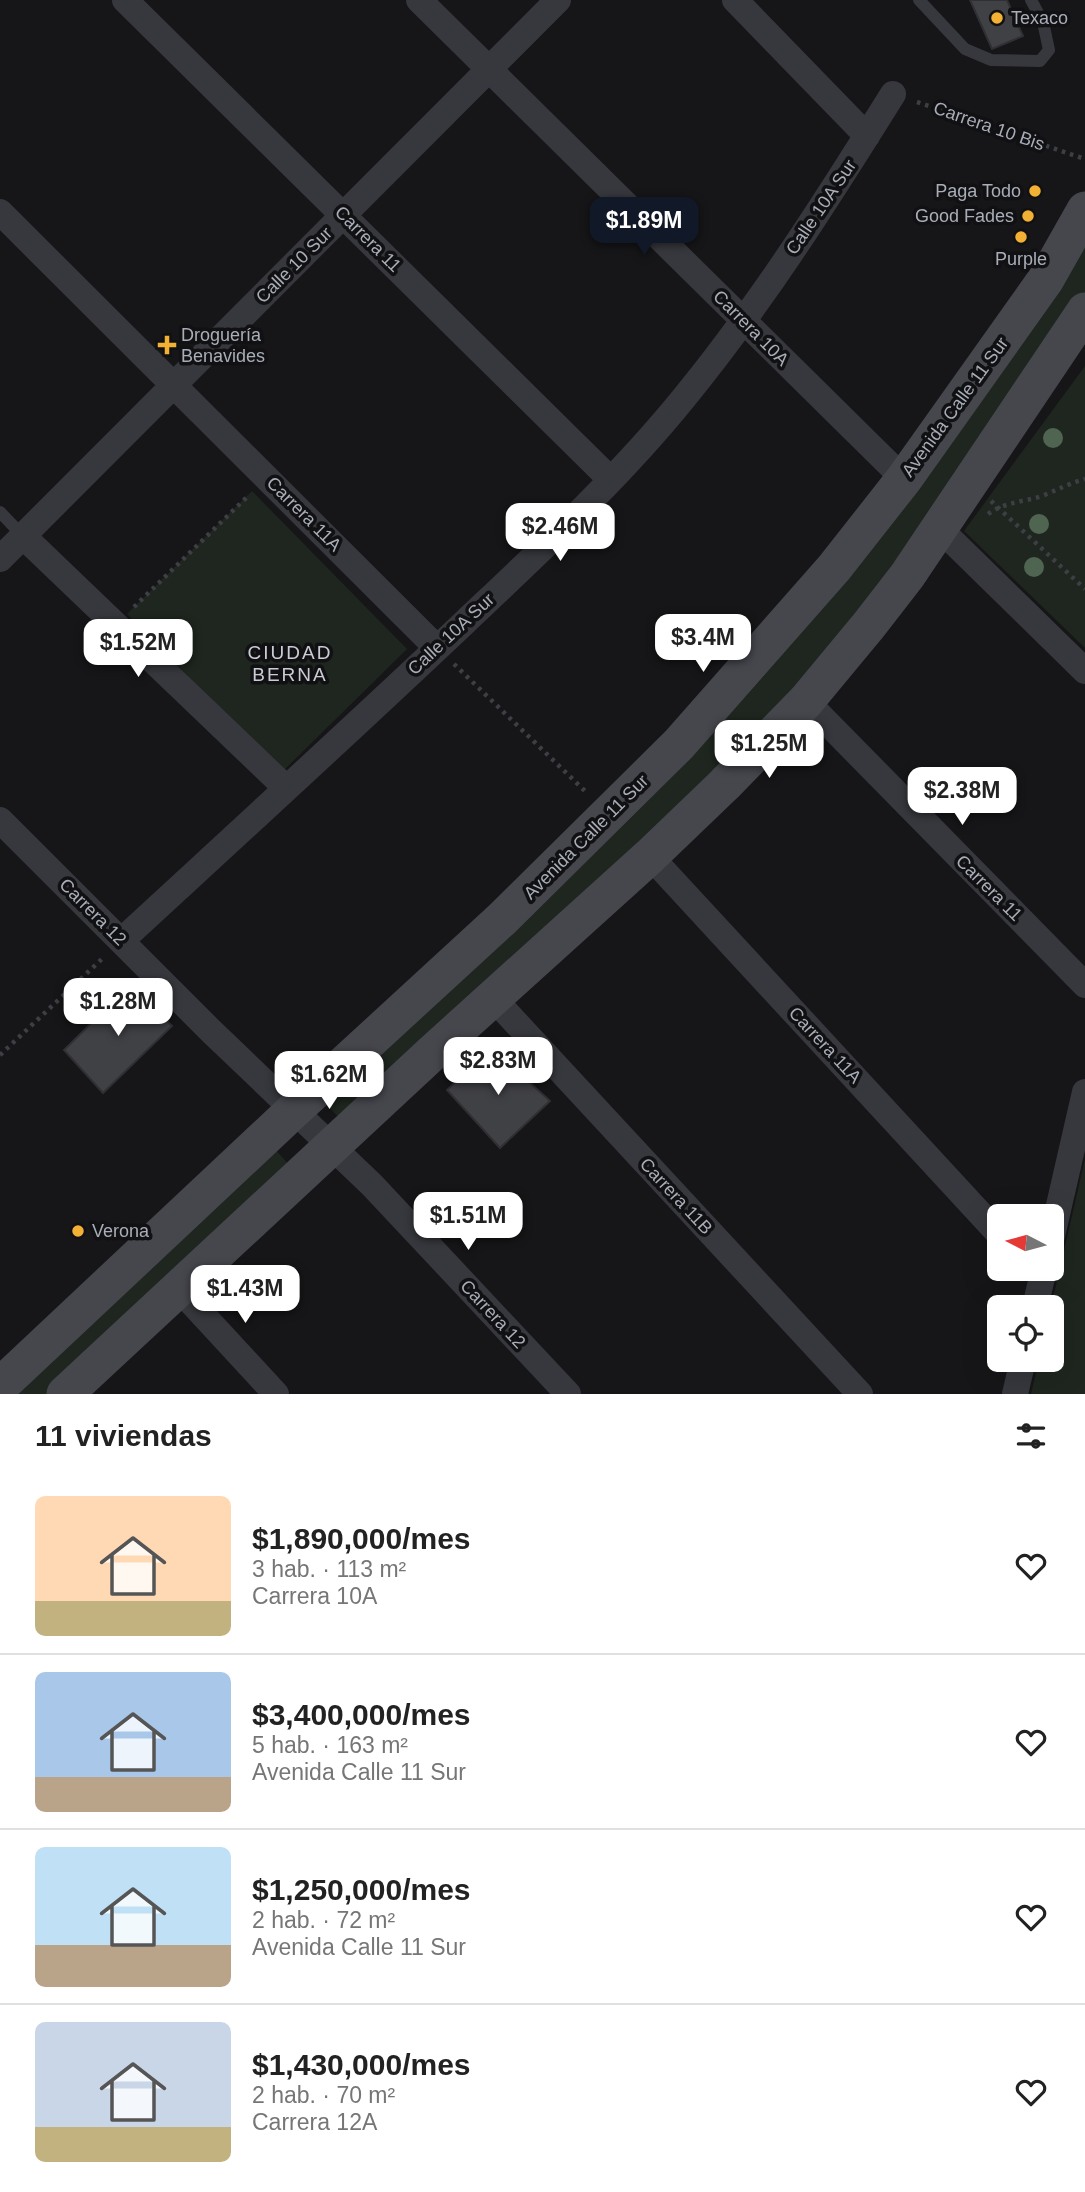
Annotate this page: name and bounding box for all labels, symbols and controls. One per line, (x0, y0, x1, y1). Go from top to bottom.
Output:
place label: Texaco (1011, 8, 1068, 28)
marker: Texaco (989, 10, 1005, 26)
street label: Carrera 10 Bis (931, 98, 1047, 154)
street label: Calle 10A Sur (782, 156, 860, 258)
place label: Paga Todo (935, 181, 1021, 201)
marker: Paga Todo (1027, 183, 1043, 199)
pin: $1.89M (587, 198, 701, 257)
street label: Carrera 11 (331, 202, 405, 276)
place label: Good Fades (915, 206, 1014, 226)
text: $1.89M (606, 207, 682, 233)
marker: Good Fades (1020, 208, 1036, 224)
street label: Calle 10 Sur (252, 223, 336, 307)
marker: Purple (1013, 229, 1029, 245)
place label: Purple (995, 249, 1047, 269)
street label: Carrera 10A (709, 286, 793, 370)
place label: Droguería Benavides (181, 325, 265, 366)
street label: Avenida Calle 11 Sur (898, 333, 1012, 481)
marker: Droguería Benavides (159, 337, 175, 353)
street label: Carrera 11A (263, 473, 345, 555)
pin: $2.46M (503, 504, 617, 563)
text: $2.46M (522, 513, 598, 539)
street label: Calle 10A Sur (404, 589, 498, 679)
pin: $3.4M (654, 614, 752, 674)
pin: $1.52M (81, 620, 195, 679)
text: $3.4M (671, 624, 735, 650)
text: $1.52M (100, 629, 176, 655)
district label: CIUDAD BERNA (248, 642, 332, 685)
pin: $1.25M (712, 720, 826, 780)
text: $1.25M (731, 730, 807, 756)
pin: $2.38M (905, 768, 1019, 827)
street label: Avenida Calle 11 Sur (520, 771, 652, 903)
text: $2.38M (924, 777, 1000, 803)
street label: Carrera 11 (952, 851, 1026, 925)
street label: Carrera 12 (56, 875, 130, 949)
pin: $1.28M (61, 978, 175, 1038)
text: $1.28M (80, 988, 156, 1014)
street label: Carrera 11A (785, 1003, 865, 1087)
pin: $2.83M (441, 1038, 555, 1097)
text: $2.83M (460, 1047, 536, 1073)
pin: $1.62M (272, 1052, 386, 1111)
text: $1.62M (291, 1061, 367, 1087)
street label: Carrera 11B (636, 1154, 716, 1238)
pin: $1.51M (411, 1192, 525, 1252)
text: $1.51M (430, 1202, 506, 1228)
north arrow (987, 1204, 1064, 1281)
map controls (987, 1204, 1064, 1372)
place label: Verona (92, 1221, 150, 1241)
marker: Verona (70, 1223, 86, 1239)
pin: $1.43M (188, 1266, 302, 1325)
text: $1.43M (207, 1275, 283, 1301)
street label: Carrera 12 (456, 1276, 530, 1352)
button: locate (987, 1295, 1064, 1372)
icon: filters (1012, 1417, 1050, 1455)
text: 11 viviendas (35, 1419, 212, 1452)
text: $1,890,000/mes (252, 1522, 471, 1555)
icon: home (91, 1524, 175, 1608)
icon: heart (1012, 1547, 1050, 1585)
text: 3 hab. · 113 m² (252, 1556, 406, 1582)
text: Carrera 10A (252, 1583, 377, 1609)
text: $3,400,000/mes (252, 1698, 471, 1731)
icon: home (91, 1700, 175, 1784)
icon: heart (1012, 1723, 1050, 1761)
text: 5 hab. · 163 m² (252, 1732, 408, 1758)
text: Avenida Calle 11 Sur (252, 1759, 466, 1785)
text: $1,250,000/mes (252, 1873, 471, 1906)
icon: home (91, 1875, 175, 1959)
icon: heart (1012, 1898, 1050, 1936)
text: 2 hab. · 72 m² (252, 1907, 395, 1933)
text: Avenida Calle 11 Sur (252, 1934, 466, 1960)
text: $1,430,000/mes (252, 2048, 471, 2081)
icon: home (91, 2050, 175, 2134)
icon: heart (1012, 2073, 1050, 2111)
text: 2 hab. · 70 m² (252, 2082, 395, 2108)
text: Carrera 12A (252, 2109, 377, 2135)

